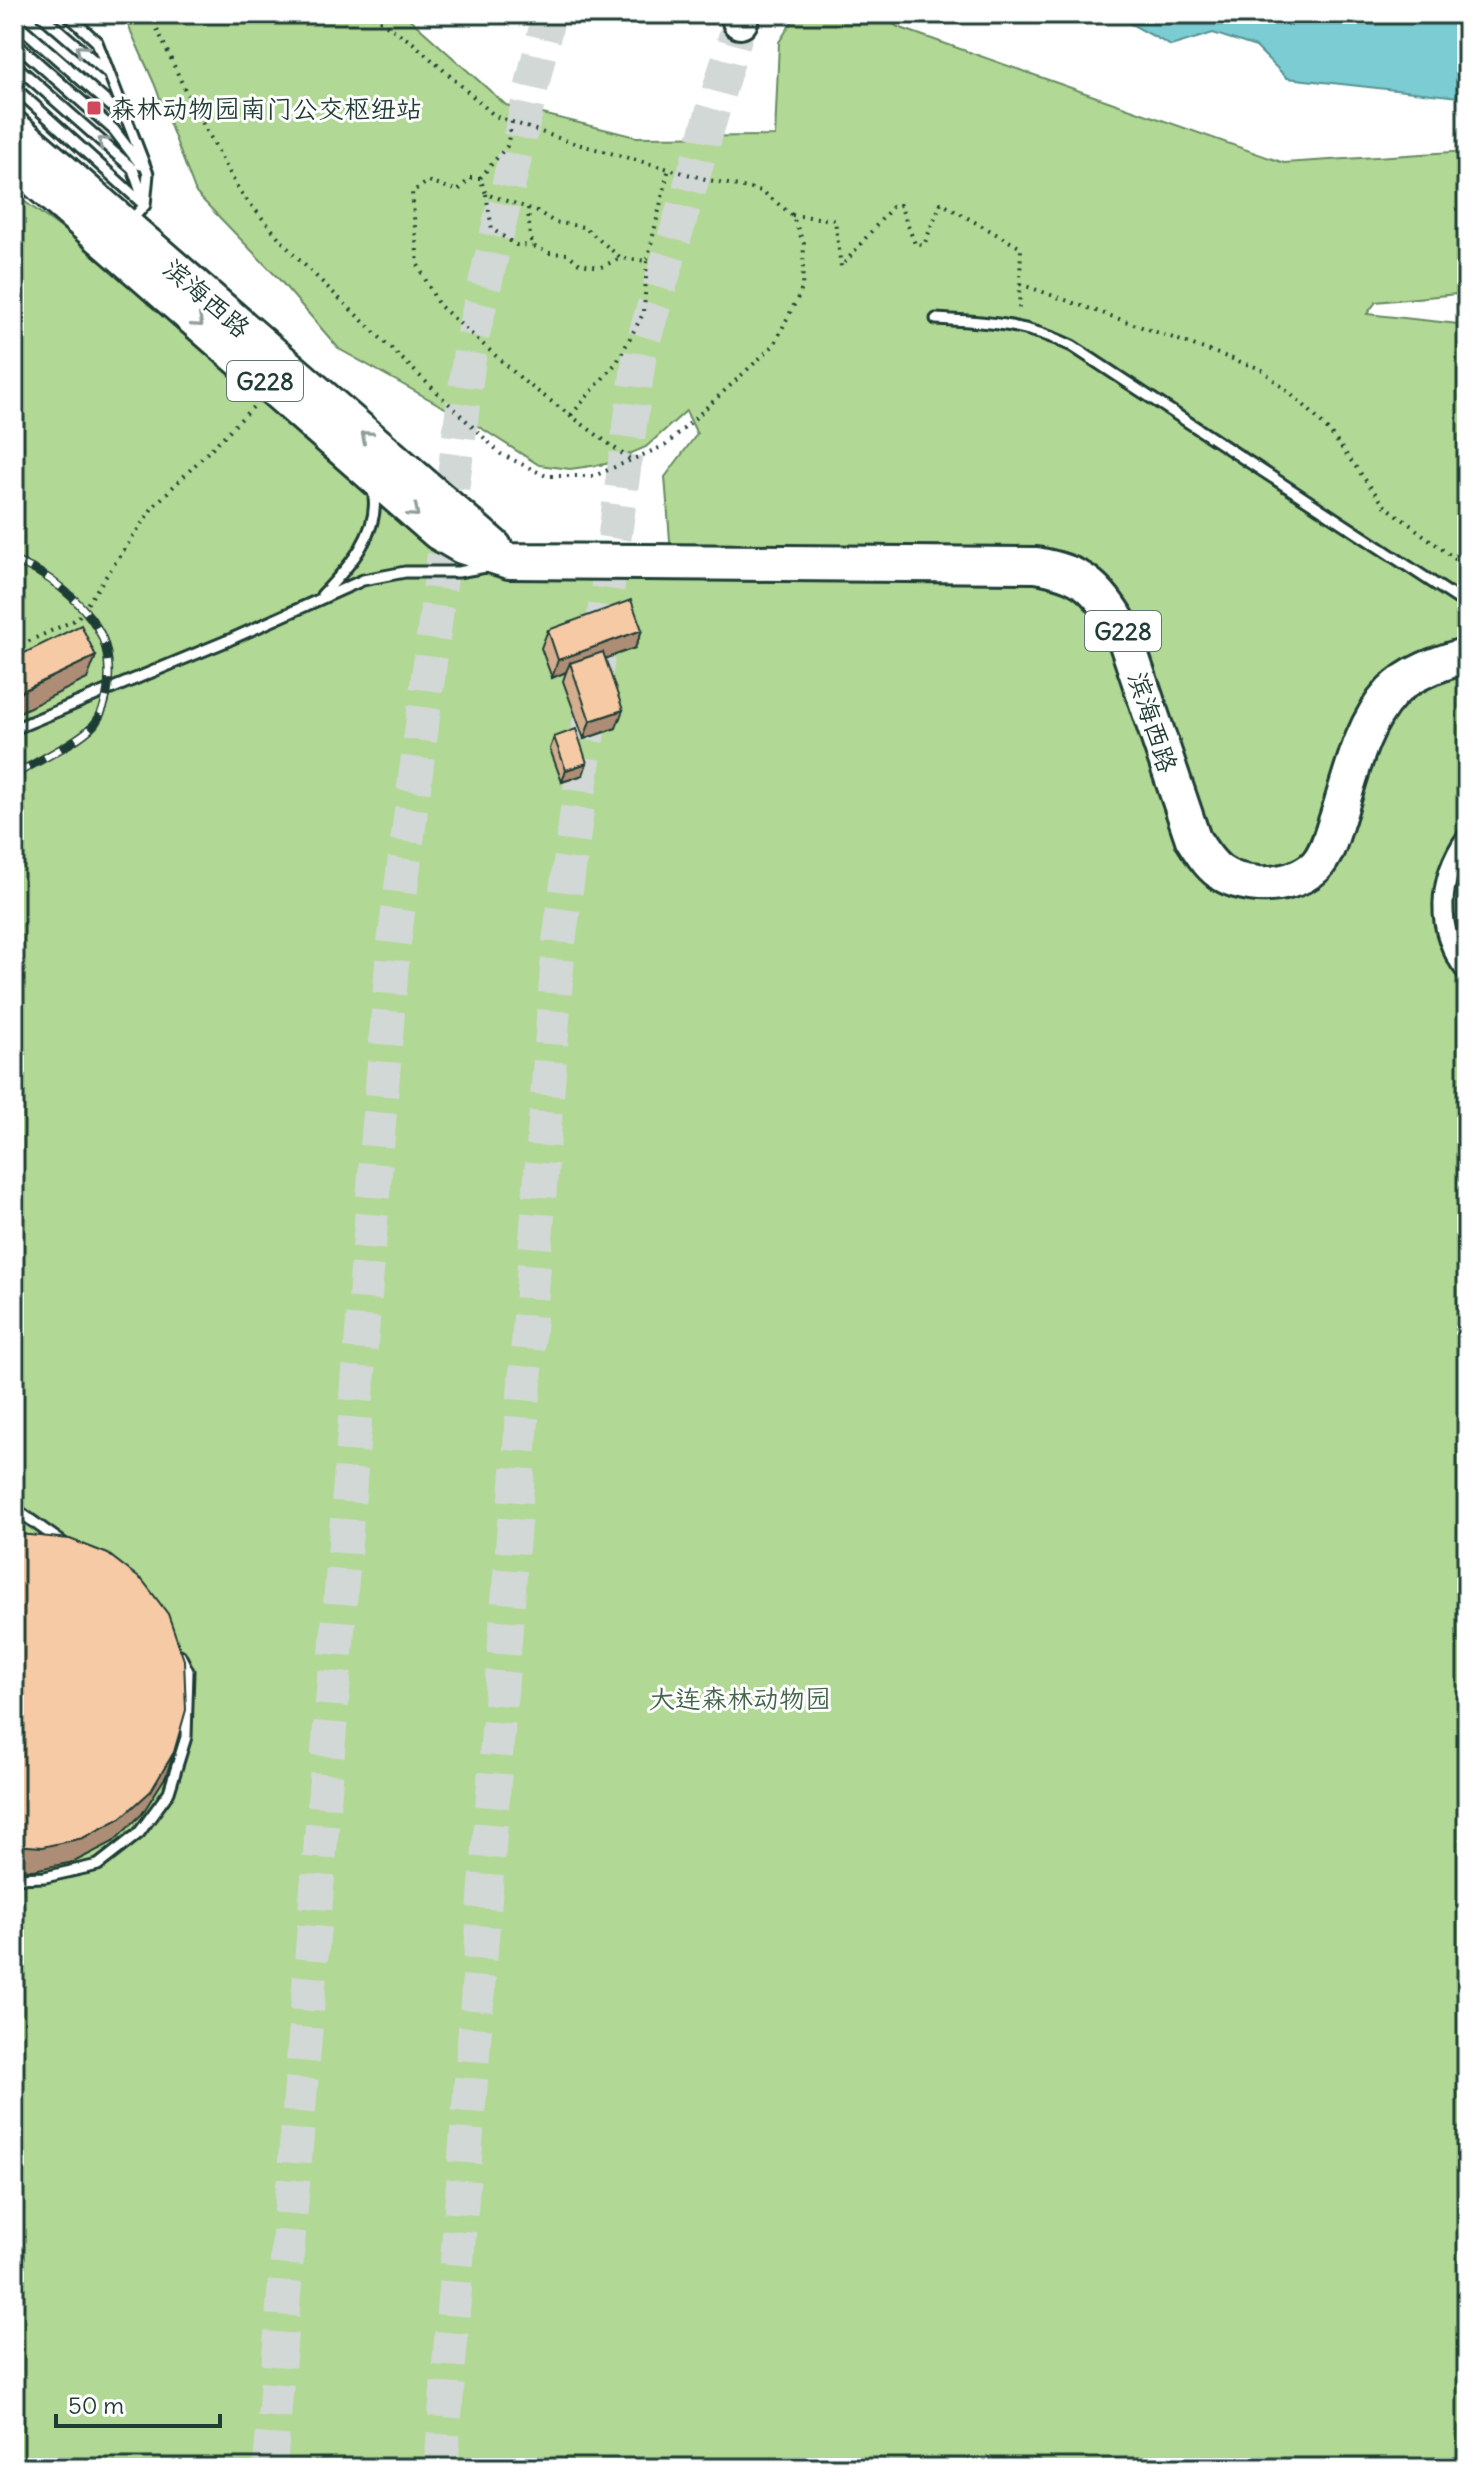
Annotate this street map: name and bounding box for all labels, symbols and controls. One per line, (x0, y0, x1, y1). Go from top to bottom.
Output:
one-way arrow (76, 45, 91, 59)
place label: 森林动物园南门公交枢纽站 (110, 92, 422, 125)
marker: 森林动物园南门公交枢纽站 (85, 99, 103, 117)
one-way arrow (98, 138, 112, 152)
street label: 滨海西路 (157, 251, 257, 345)
one-way arrow (188, 312, 203, 327)
road number: G228 (227, 361, 303, 401)
one-way arrow (360, 431, 375, 446)
one-way arrow (405, 502, 420, 516)
road number: G228 (1085, 611, 1161, 651)
street label: 滨海西路 (1121, 667, 1185, 777)
park label: 大连森林动物园 (649, 1682, 831, 1715)
scale bar (56, 2378, 220, 2428)
text: 50 m (68, 2390, 124, 2420)

